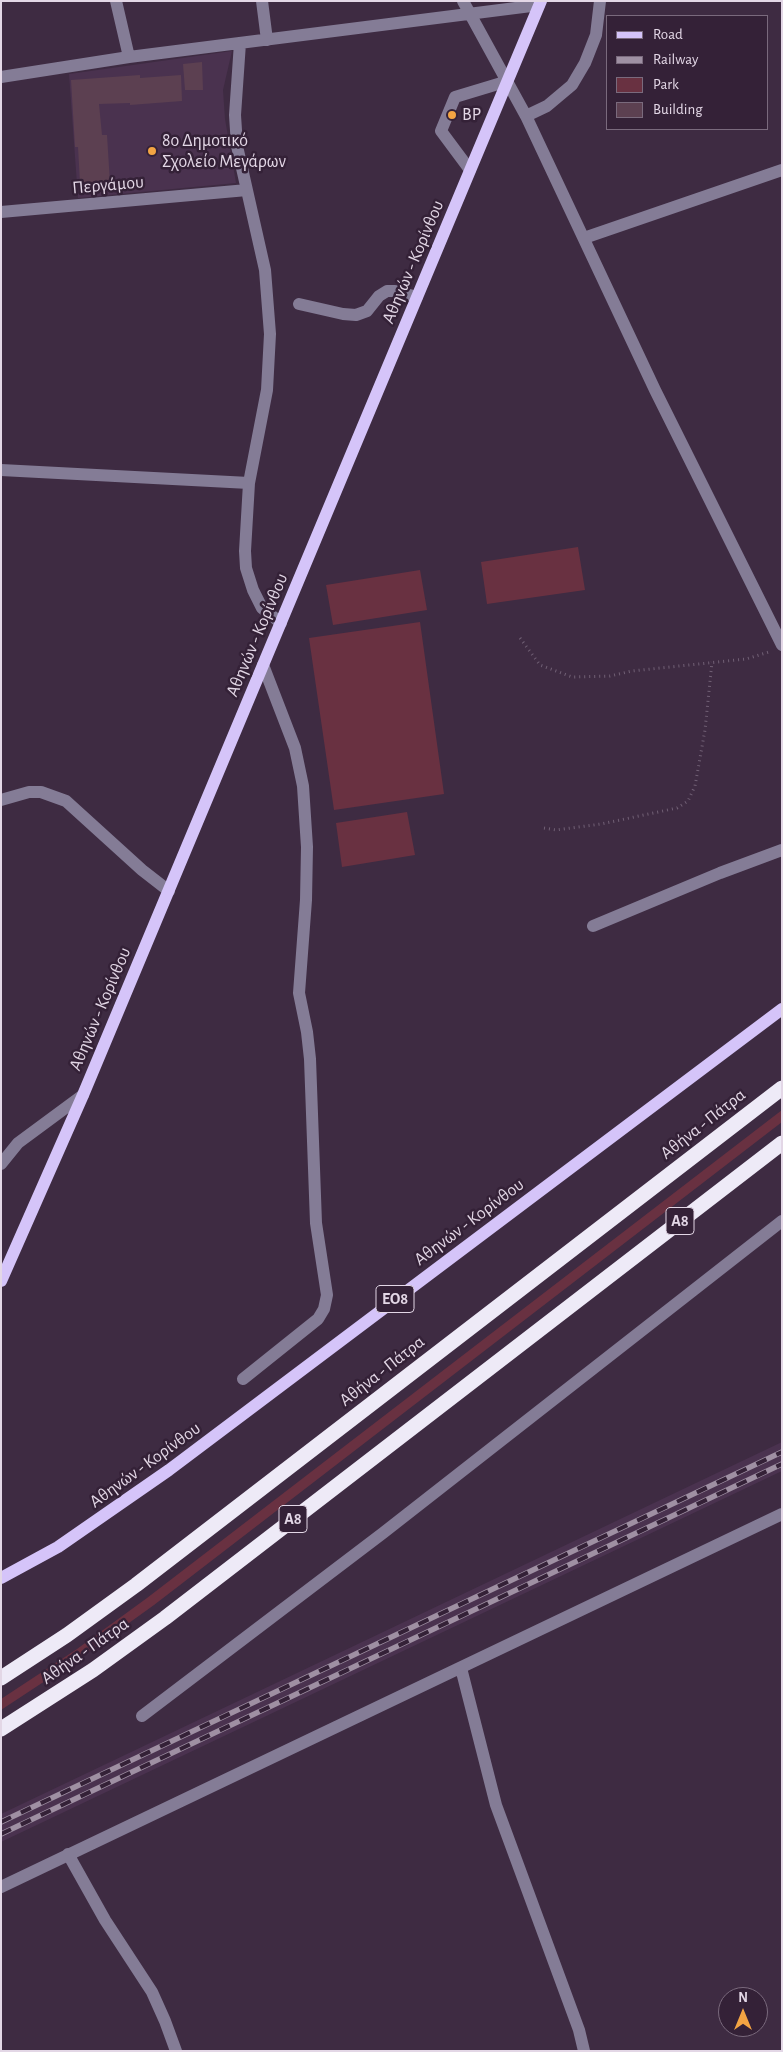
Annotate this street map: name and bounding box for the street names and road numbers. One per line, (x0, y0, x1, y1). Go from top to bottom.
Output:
street label: Περγάμου (71, 171, 145, 199)
street label: Αθηνών - Κορίνθου (377, 197, 449, 327)
street label: Αθηνών - Κορίνθου (221, 570, 293, 700)
street label: Αθηνών - Κορίνθου (64, 944, 136, 1074)
street label: Αθήνα - Πάτρα (656, 1084, 750, 1164)
street label: Αθηνών - Κορίνθου (410, 1174, 528, 1270)
road number: Α8 (666, 1208, 694, 1234)
road number: ΕΟ8 (376, 1286, 414, 1312)
street label: Αθήνα - Πάτρα (335, 1331, 429, 1411)
street label: Αθηνών - Κορίνθου (85, 1417, 205, 1513)
road number: Α8 (279, 1506, 307, 1532)
street label: Αθήνα - Πάτρα (37, 1613, 133, 1689)

